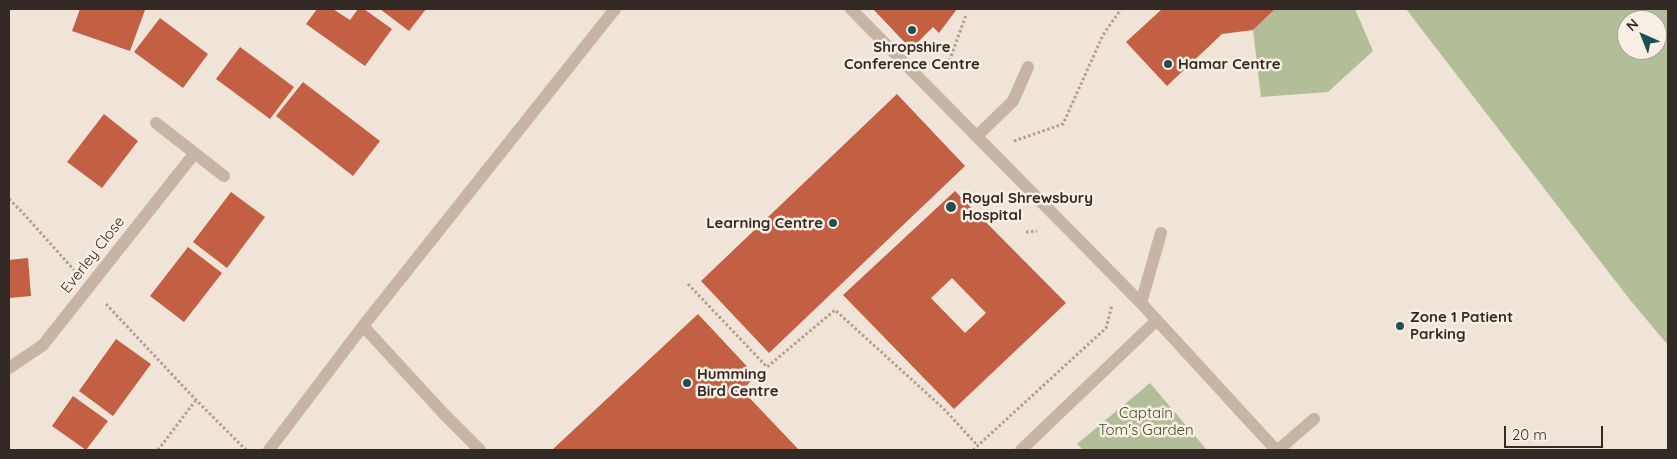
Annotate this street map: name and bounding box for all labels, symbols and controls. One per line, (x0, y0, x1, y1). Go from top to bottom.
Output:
north arrow (1617, 10, 1667, 60)
text: N (1622, 15, 1642, 35)
marker: Shropshire Conference Centre (906, 24, 918, 36)
place label: Shropshire Conference Centre (844, 38, 980, 73)
place label: Hamar Centre (1178, 55, 1281, 73)
marker: Hamar Centre (1162, 58, 1174, 70)
place label: Royal Shrewsbury Hospital (962, 189, 1093, 224)
marker: Royal Shrewsbury Hospital (944, 200, 958, 214)
street label: Everley Close (57, 213, 129, 297)
place label: Learning Centre (706, 214, 823, 232)
marker: Learning Centre (827, 217, 839, 229)
place label: Zone 1 Patient Parking (1410, 308, 1513, 343)
marker: Zone 1 Patient Parking (1394, 320, 1406, 332)
place label: Humming Bird Centre (697, 365, 779, 400)
marker: Humming Bird Centre (681, 377, 693, 389)
park label: Captain Tom's Garden (1098, 404, 1194, 439)
scale bar (1507, 416, 1606, 448)
text: 20 m (1512, 425, 1547, 444)

